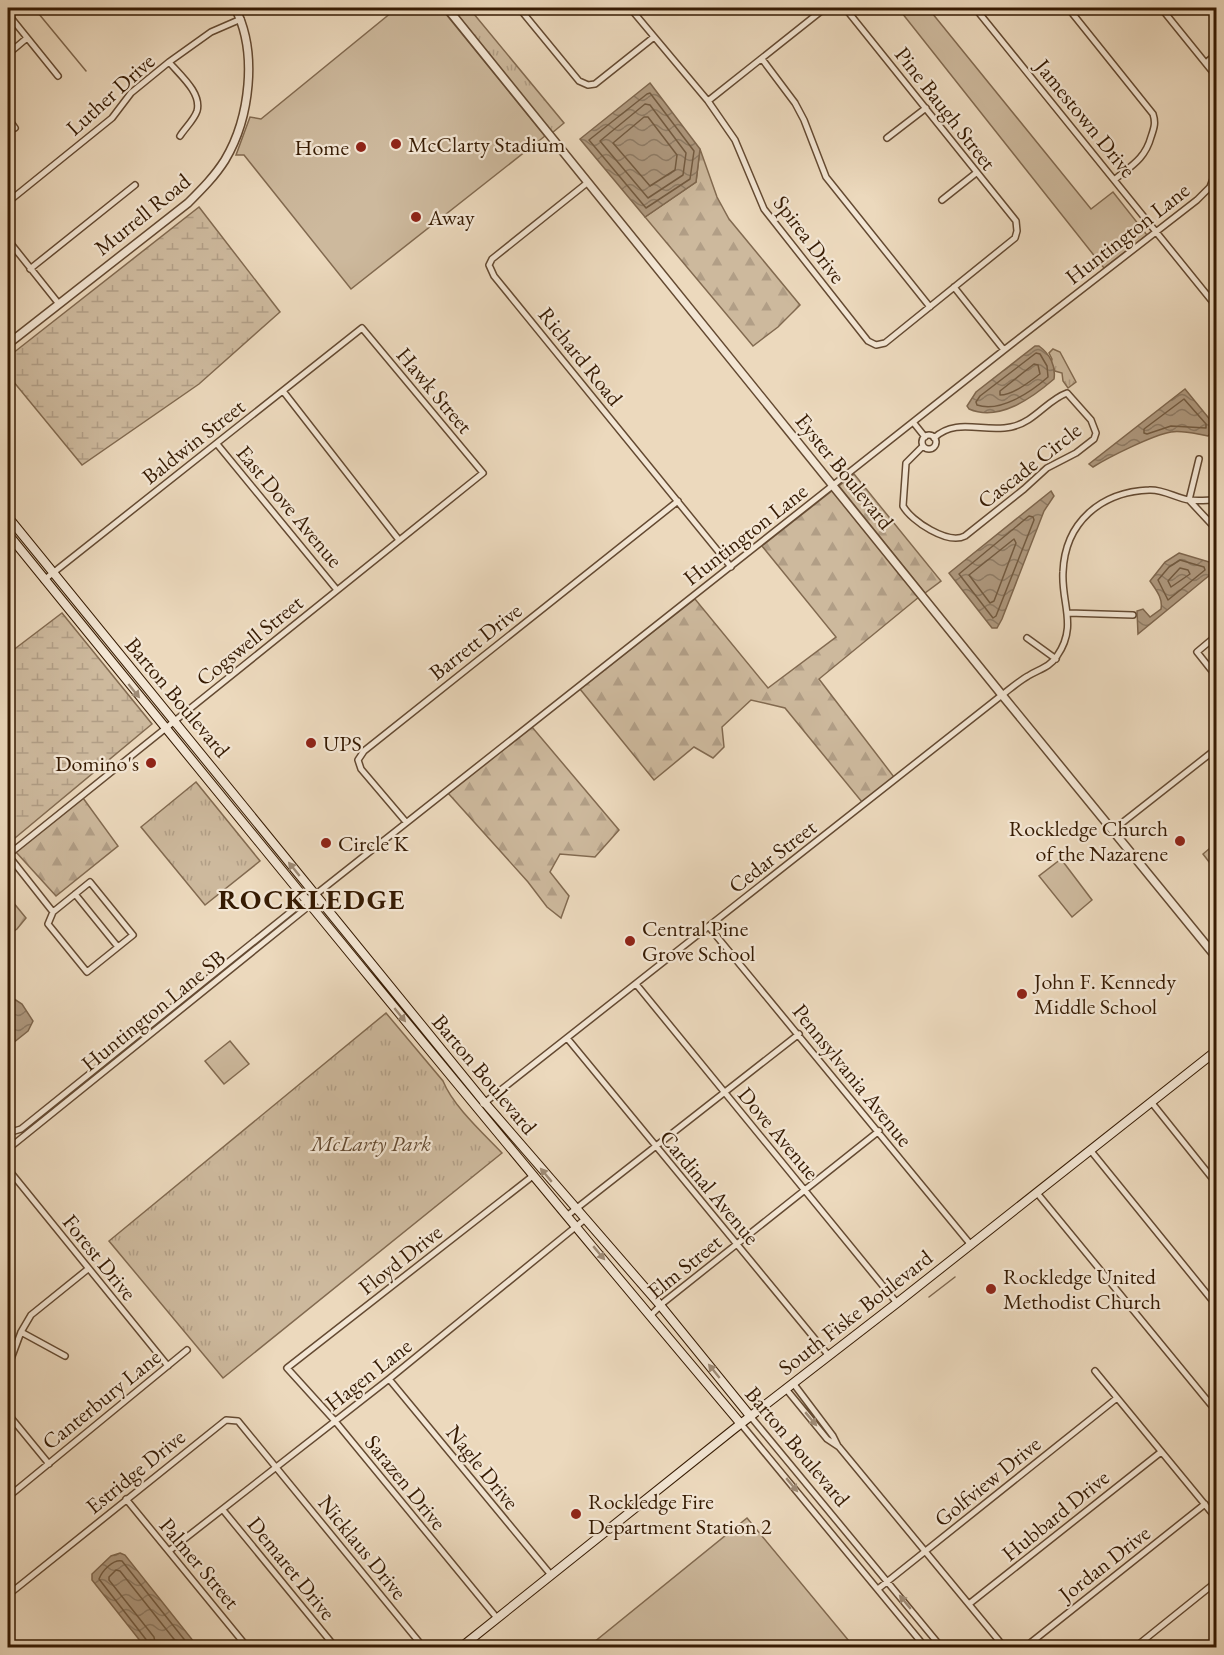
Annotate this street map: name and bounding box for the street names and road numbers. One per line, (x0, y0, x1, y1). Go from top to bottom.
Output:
street label: Pine Baugh Street (888, 41, 1003, 176)
street label: Luther Drive (60, 47, 161, 142)
street label: Jamestown Drive (1028, 51, 1143, 184)
street label: Murrell Road (88, 166, 197, 262)
street label: Huntington Lane (1059, 175, 1196, 291)
street label: Spirea Drive (767, 189, 852, 290)
street label: Richard Road (532, 301, 630, 412)
street label: Hawk Street (390, 341, 479, 440)
street label: Baldwin Street (136, 392, 251, 491)
street label: Eyster Boulevard (789, 407, 901, 536)
street label: Cascade Circle (971, 415, 1087, 515)
street label: East Dove Avenue (230, 439, 350, 574)
street label: Huntington Lane (677, 476, 814, 592)
street label: Cogswell Street (190, 588, 309, 692)
street label: Barrett Drive (423, 596, 528, 687)
street label: Barton Boulevard (119, 631, 237, 764)
street label: Cedar Street (722, 813, 822, 900)
street label: Huntington Lane SB (75, 943, 232, 1078)
street label: Pennsylvania Avenue (786, 998, 920, 1153)
street label: Barton Boulevard (426, 1008, 544, 1141)
street label: Dove Avenue (731, 1081, 826, 1186)
street label: Cardinal Avenue (653, 1124, 766, 1251)
street label: Forest Drive (56, 1208, 143, 1307)
street label: Floyd Drive (353, 1217, 448, 1301)
street label: Elm Street (641, 1228, 728, 1305)
street label: South Fiske Boulevard (772, 1242, 939, 1382)
street label: Hagen Lane (319, 1331, 418, 1417)
street label: Canterbury Lane (36, 1342, 167, 1456)
street label: Barton Boulevard (739, 1380, 857, 1513)
street label: Nagle Drive (440, 1419, 526, 1516)
street label: Estridge Drive (80, 1422, 191, 1520)
street label: Sarazen Drive (358, 1429, 453, 1536)
street label: Golfview Drive (928, 1429, 1047, 1533)
street label: Hubbard Drive (996, 1463, 1115, 1568)
street label: Nicklaus Drive (312, 1489, 414, 1606)
street label: Demaret Drive (241, 1511, 343, 1626)
street label: Palmer Street (153, 1512, 246, 1615)
street label: Jordan Drive (1051, 1518, 1156, 1609)

